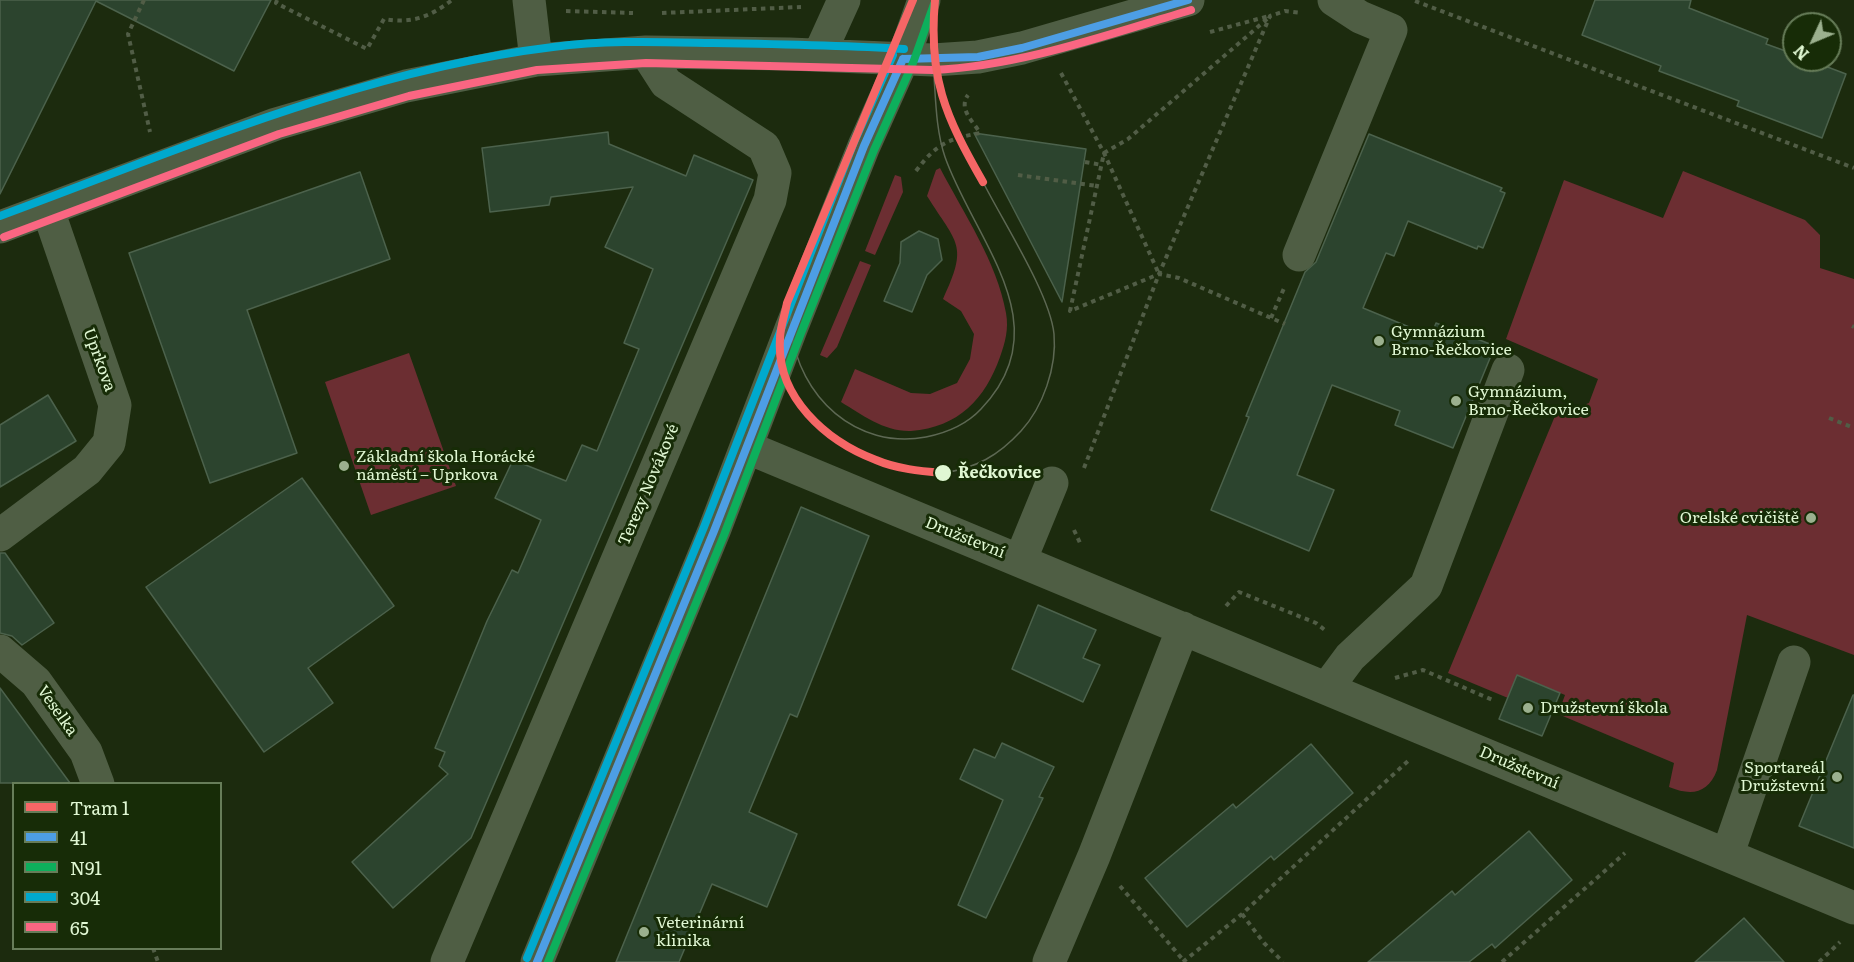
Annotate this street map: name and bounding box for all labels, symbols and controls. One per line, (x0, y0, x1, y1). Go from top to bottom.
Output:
north arrow (1782, 12, 1842, 72)
text: N (1787, 40, 1814, 66)
place label: Gymnázium Brno-Řečkovice (1391, 322, 1512, 360)
street label: Uprkova (79, 326, 119, 394)
marker: Gymnázium Brno-Řečkovice (1372, 334, 1386, 348)
place label: Gymnázium, Brno-Řečkovice (1468, 382, 1589, 420)
marker: Gymnázium, Brno-Řečkovice (1449, 394, 1463, 408)
street label: Terezy Novákové (615, 421, 683, 549)
place label: Základní škola Horácké náměstí – Uprkova (356, 447, 535, 485)
marker: Základní škola Horácké náměstí – Uprkova (337, 459, 351, 473)
marker: Řečkovice (933, 463, 953, 483)
place label: Řečkovice (958, 463, 1041, 483)
place label: Orelské cvičiště (1680, 508, 1799, 528)
marker: Orelské cvičiště (1804, 511, 1818, 525)
street label: Družstevní (922, 513, 1008, 563)
street label: Veselka (33, 682, 81, 740)
place label: Družstevní škola (1540, 698, 1668, 718)
marker: Družstevní škola (1521, 701, 1535, 715)
street label: Družstevní (1476, 743, 1562, 793)
place label: Sportareál Družstevní (1740, 758, 1825, 796)
marker: Sportareál Družstevní (1830, 770, 1844, 784)
legend (12, 782, 222, 950)
text: Tram 1 (70, 794, 129, 821)
text: 41 (70, 824, 87, 851)
text: N91 (70, 854, 102, 881)
text: 304 (70, 884, 100, 911)
place label: Veterinární klinika (656, 913, 744, 951)
text: 65 (70, 914, 89, 941)
marker: Veterinární klinika (637, 925, 651, 939)

